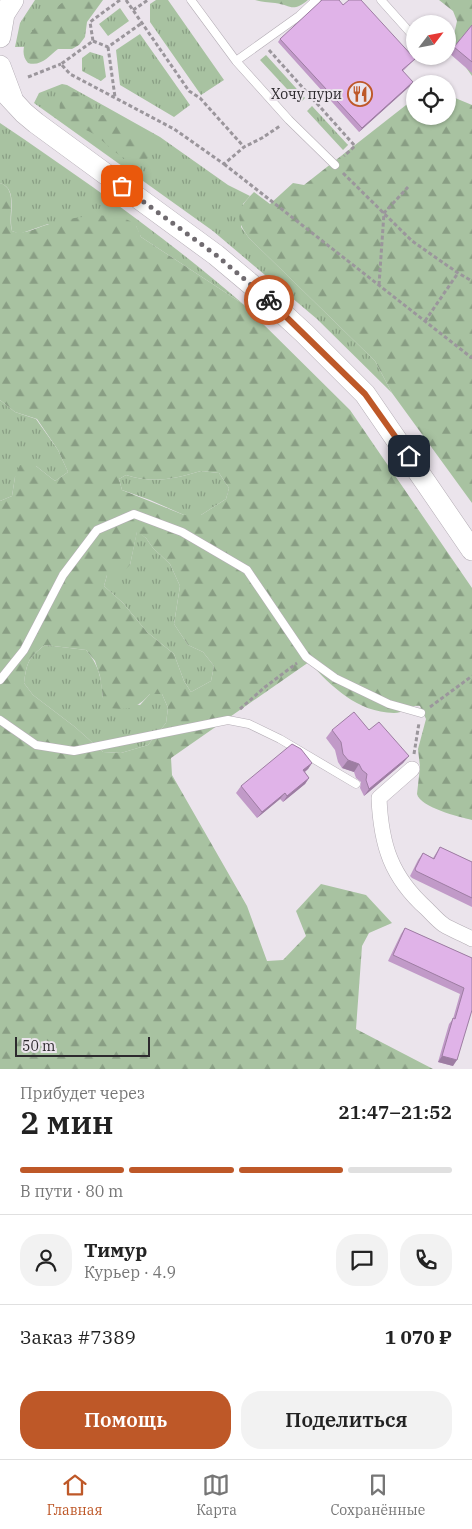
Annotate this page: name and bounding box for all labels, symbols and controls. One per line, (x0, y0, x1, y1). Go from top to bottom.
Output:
north arrow (406, 15, 456, 65)
map controls (406, 15, 456, 125)
button: locate (406, 75, 456, 125)
restaurant icon: Хочу пури (347, 81, 373, 107)
place label: Хочу пури (271, 85, 342, 103)
pin (101, 165, 143, 207)
icon: bag (108, 172, 136, 200)
courier (244, 275, 294, 325)
icon: bike (255, 286, 283, 314)
pin (388, 435, 430, 477)
icon: home (395, 442, 423, 470)
scale bar (15, 1034, 150, 1057)
text: 50 m (22, 1037, 55, 1055)
text: Прибудет через (20, 1083, 145, 1103)
text: 21:47–21:52 (338, 1100, 452, 1124)
text: 2 мин (20, 1101, 114, 1143)
text: В пути · 80 m (20, 1181, 123, 1201)
button: person (20, 1234, 72, 1286)
button: chat (336, 1234, 388, 1286)
button: phone (400, 1234, 452, 1286)
text: Тимур (84, 1238, 147, 1262)
text: Курьер · 4.9 (84, 1262, 176, 1282)
text: Заказ #7389 (20, 1325, 136, 1349)
text: 1 070 ₽ (385, 1325, 452, 1349)
button: Помощь (20, 1391, 231, 1449)
button: Поделиться (241, 1391, 452, 1449)
tab: Главная (47, 1471, 103, 1519)
tab: Карта (196, 1471, 237, 1519)
tab: Сохранённые (330, 1471, 425, 1519)

